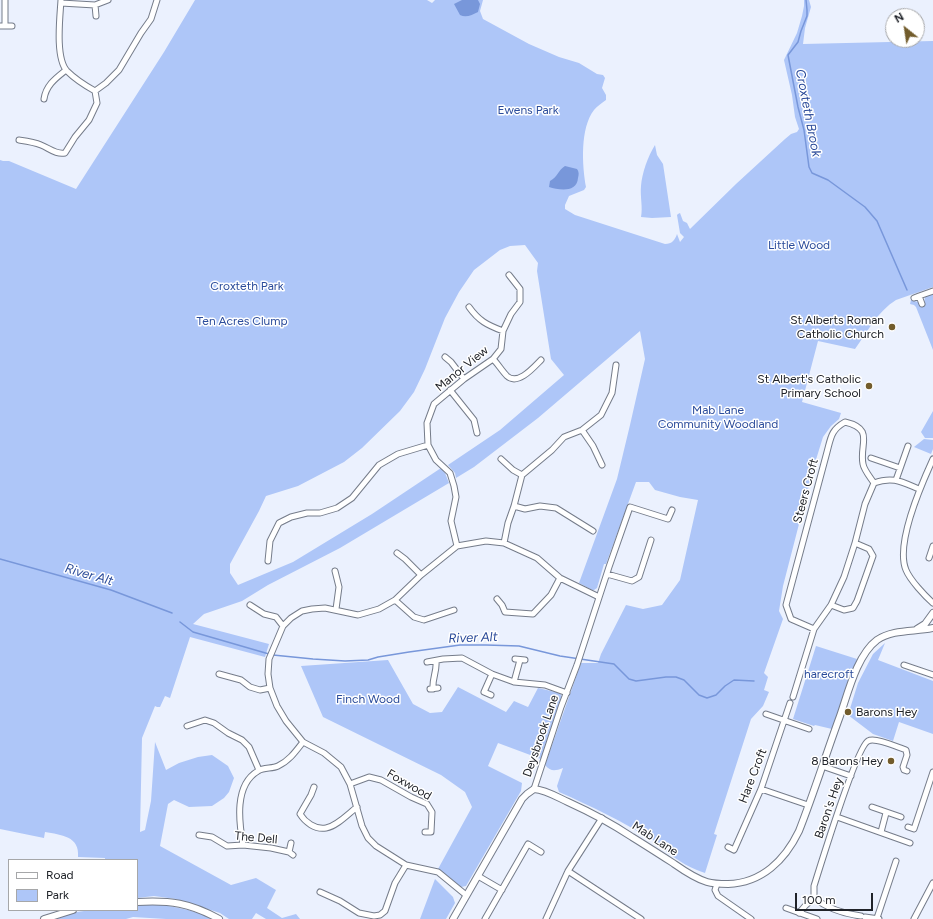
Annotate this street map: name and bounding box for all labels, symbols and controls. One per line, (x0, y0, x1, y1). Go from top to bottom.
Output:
north arrow (885, 8, 925, 48)
text: N (892, 10, 906, 26)
water label: Croxteth Brook (792, 68, 824, 158)
park label: Ewens Park (498, 103, 558, 117)
park label: Little Wood (768, 238, 830, 252)
park label: Croxteth Park (210, 279, 284, 293)
place label: St Alberts Roman Catholic Church (790, 313, 884, 341)
park label: Ten Acres Clump (196, 314, 288, 328)
marker: St Alberts Roman Catholic Church (887, 322, 897, 332)
street label: Manor View (433, 343, 491, 395)
place label: St Albert's Catholic Primary School (757, 372, 861, 400)
marker: St Albert's Catholic Primary School (864, 381, 874, 391)
park label: Mab Lane Community Woodland (658, 403, 778, 431)
street label: Steers Croft (790, 457, 822, 525)
water label: River Alt (63, 561, 115, 589)
water label: River Alt (448, 629, 498, 647)
park label: harecroft (804, 667, 854, 681)
park label: Finch Wood (336, 692, 400, 706)
street label: Deysbrook Lane (520, 693, 562, 779)
place label: Barons Hey (856, 705, 917, 719)
marker: Barons Hey (843, 707, 853, 717)
street label: Hare Croft (736, 747, 770, 805)
place label: 8 Barons Hey (811, 754, 883, 768)
marker: 8 Barons Hey (886, 756, 896, 766)
street label: Foxwood (384, 766, 434, 804)
street label: Baron's Hey (812, 775, 846, 841)
street label: Mab Lane (629, 819, 681, 859)
street label: The Dell (234, 829, 278, 847)
legend (8, 859, 138, 911)
text: Road (46, 868, 74, 882)
scale bar (797, 885, 875, 911)
text: Park (46, 888, 69, 902)
text: 100 m (802, 893, 836, 907)

